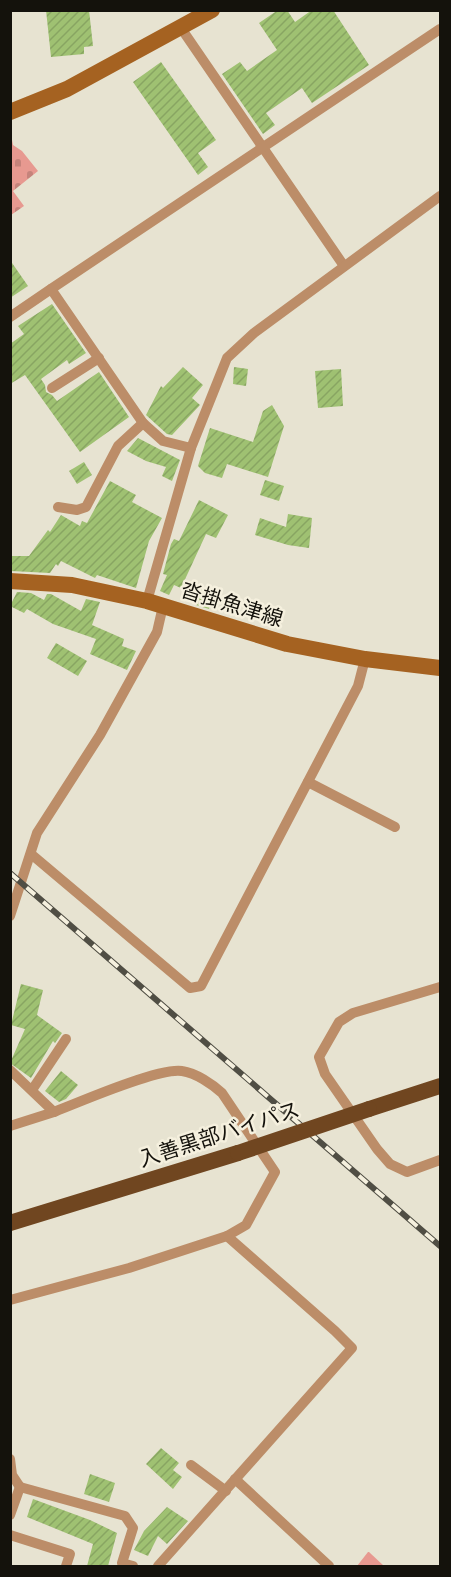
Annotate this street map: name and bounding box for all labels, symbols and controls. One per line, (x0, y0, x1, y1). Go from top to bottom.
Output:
street label: 沓掛魚津線 (178, 575, 286, 633)
street label: 入善黒部バイパス (135, 1094, 303, 1174)

